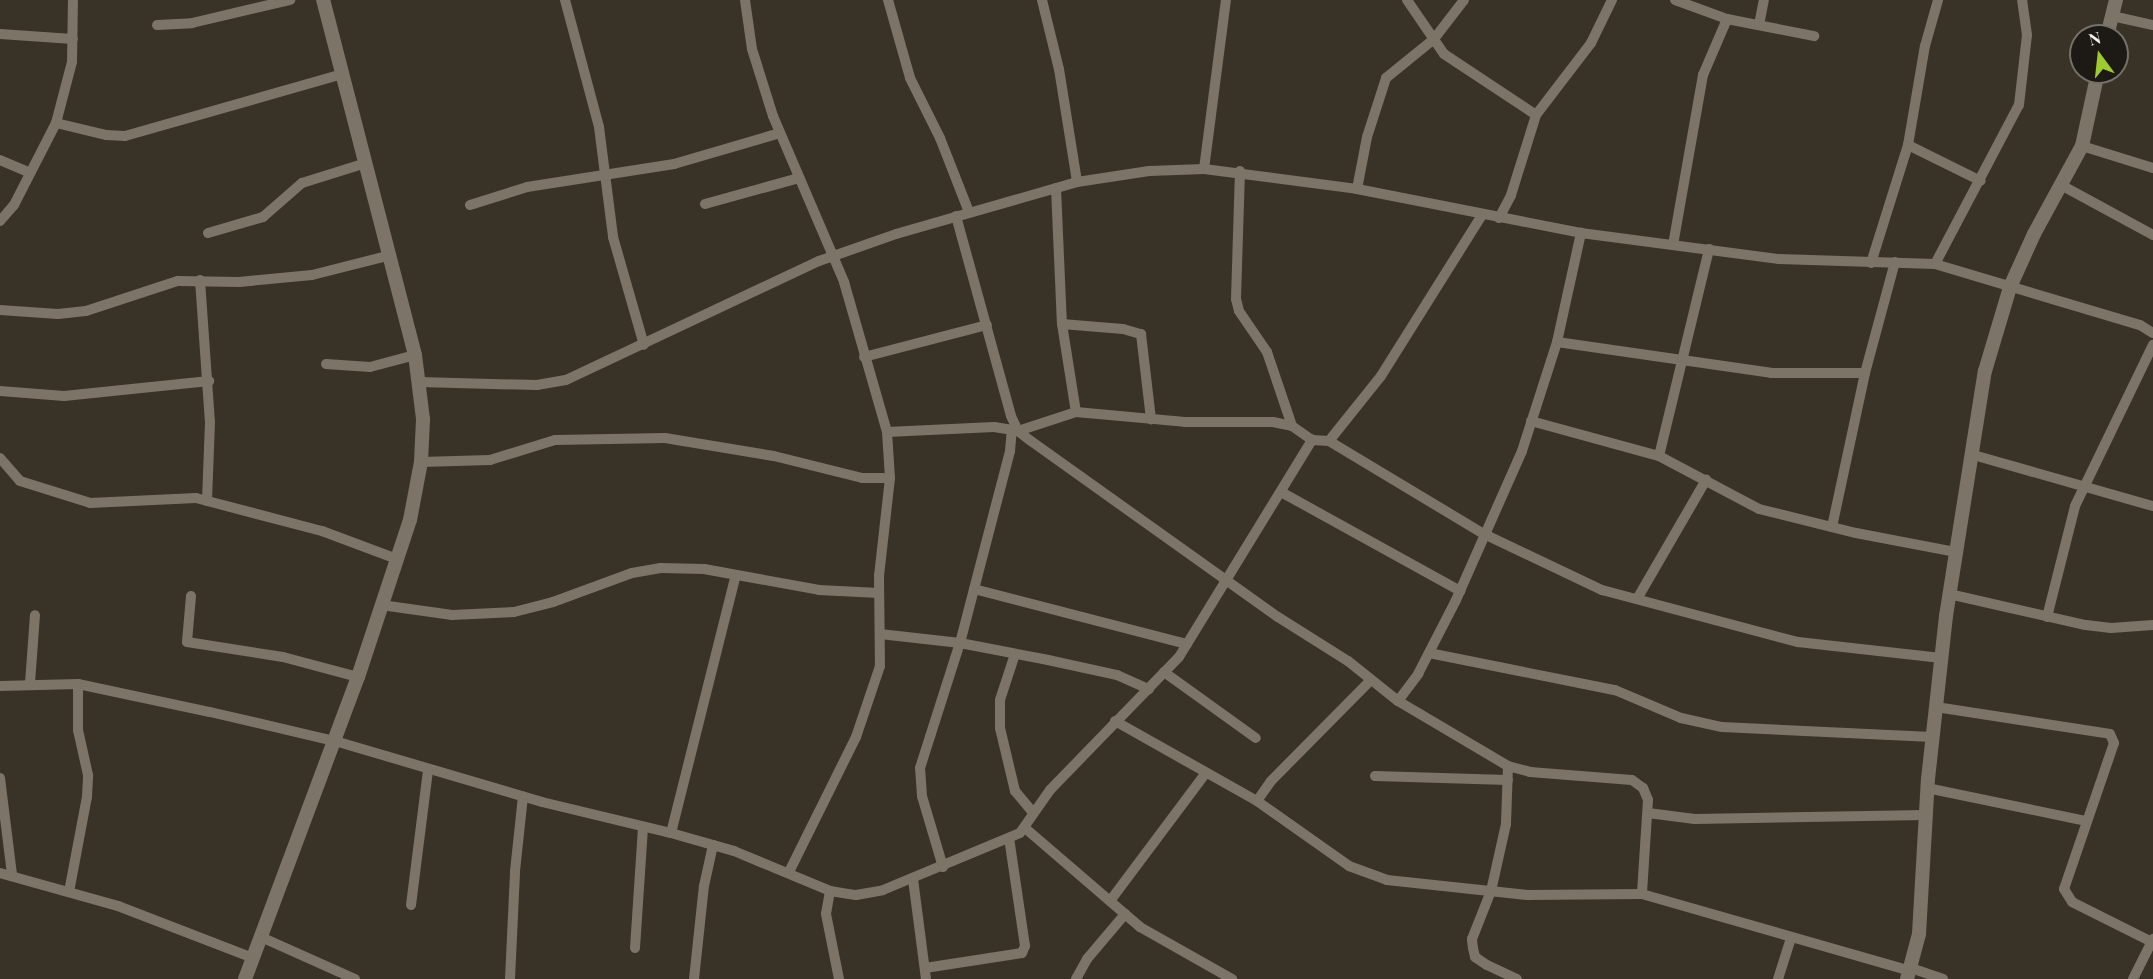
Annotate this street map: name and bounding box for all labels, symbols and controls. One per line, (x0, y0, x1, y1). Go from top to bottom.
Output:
north arrow (2069, 24, 2129, 84)
text: N (2086, 26, 2103, 50)

